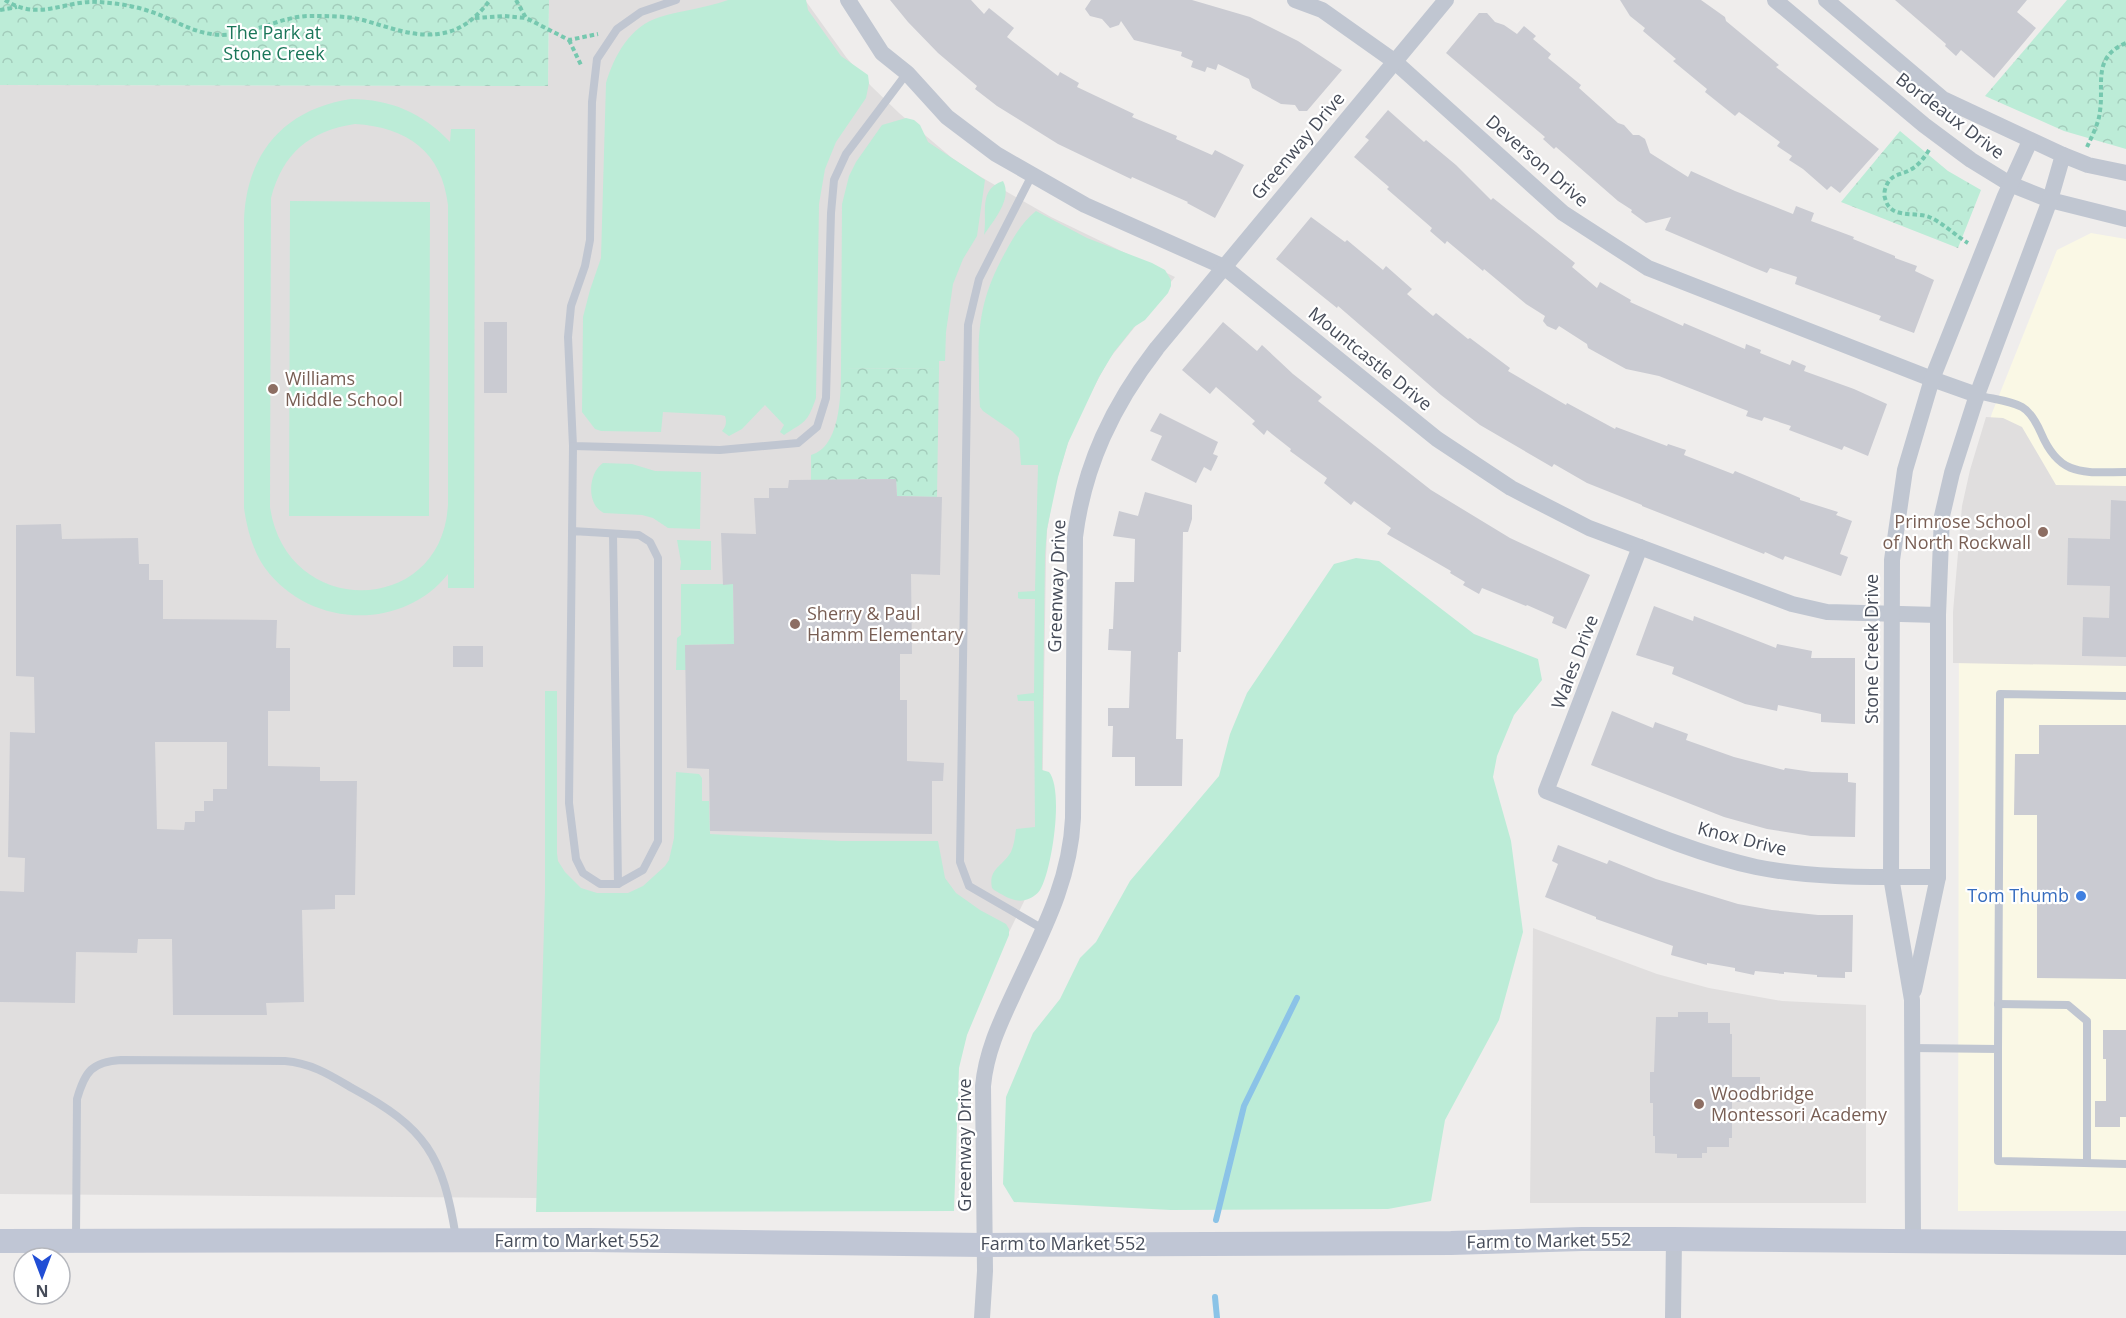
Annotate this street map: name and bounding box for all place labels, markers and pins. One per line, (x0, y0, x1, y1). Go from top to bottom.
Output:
place label: Williams Middle School (285, 366, 403, 411)
marker: Williams Middle School (266, 382, 280, 396)
place label: Primrose School of North Rockwall (1883, 509, 2031, 554)
marker: Primrose School of North Rockwall (2036, 525, 2050, 539)
place label: Sherry & Paul Hamm Elementary (807, 601, 965, 646)
marker: Sherry & Paul Hamm Elementary (788, 617, 802, 631)
place label: Tom Thumb (1967, 883, 2069, 907)
marker: Tom Thumb (2074, 889, 2088, 903)
place label: Woodbridge Montessori Academy (1711, 1081, 1888, 1126)
marker: Woodbridge Montessori Academy (1692, 1097, 1706, 1111)

